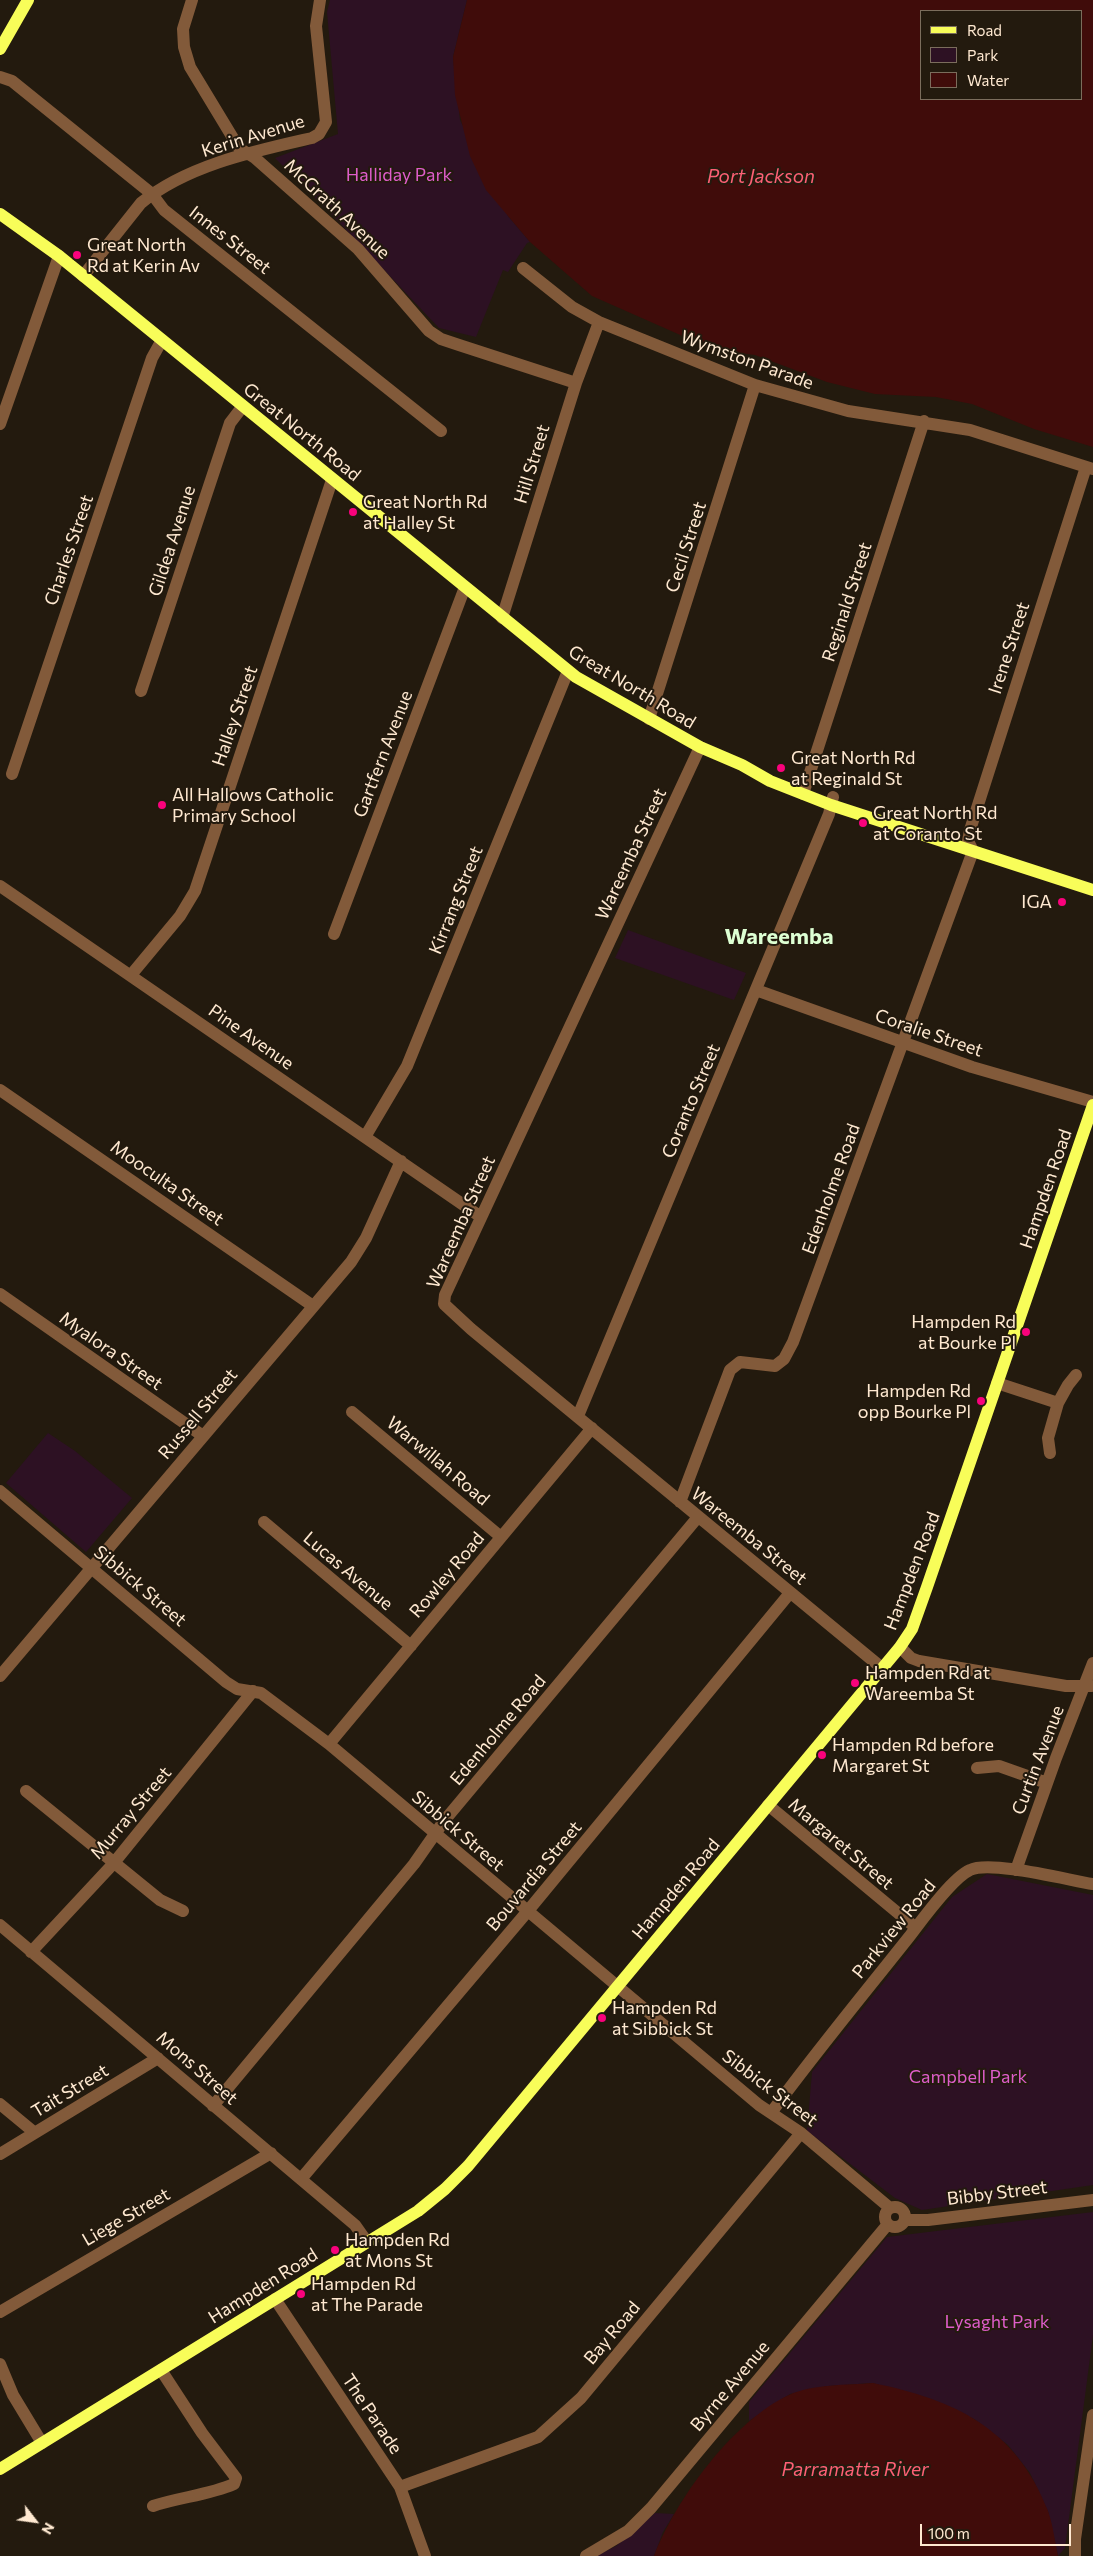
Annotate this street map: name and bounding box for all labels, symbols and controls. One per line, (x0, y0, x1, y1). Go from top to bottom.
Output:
legend (920, 10, 1083, 100)
text: Road (967, 21, 1002, 39)
text: Park (967, 46, 998, 64)
text: Water (967, 71, 1009, 89)
street label: Kerin Avenue (199, 110, 307, 162)
street label: McGrath Avenue (280, 154, 394, 264)
park label: Halliday Park (346, 164, 452, 186)
water label: Port Jackson (707, 166, 815, 188)
street label: Innes Street (185, 201, 275, 279)
place label: Great North Rd at Kerin Av (87, 234, 200, 276)
marker: Great North Rd at Kerin Av (71, 249, 83, 261)
street label: Wymston Parade (678, 326, 816, 394)
street label: Great North Road (239, 378, 365, 486)
street label: Hill Street (510, 422, 554, 506)
street label: Gildea Avenue (144, 483, 200, 599)
place label: Great North Rd at Halley St (363, 491, 487, 534)
street label: Charles Street (40, 492, 98, 608)
street label: Cecil Street (661, 499, 711, 595)
marker: Great North Rd at Halley St (347, 506, 359, 518)
street label: Reginald Street (818, 540, 876, 664)
street label: Irene Street (984, 599, 1034, 697)
street label: Great North Road (565, 641, 699, 733)
street label: Halley Street (208, 663, 262, 769)
street label: Gartfern Avenue (349, 687, 417, 821)
place label: Great North Rd at Reginald St (791, 747, 915, 790)
marker: Great North Rd at Reginald St (775, 762, 787, 774)
place label: All Hallows Catholic Primary School (172, 784, 334, 826)
street label: Wareemba Street (591, 785, 671, 923)
marker: All Hallows Catholic Primary School (156, 799, 168, 811)
place label: Great North Rd at Coranto St (873, 802, 997, 844)
marker: Great North Rd at Coranto St (857, 817, 869, 829)
street label: Kirrang Street (425, 843, 487, 957)
place label: IGA (1021, 891, 1052, 913)
marker: IGA (1056, 896, 1068, 908)
district label: Wareemba (724, 924, 834, 950)
street label: Pine Avenue (204, 1000, 298, 1074)
street label: Coralie Street (872, 1004, 986, 1062)
street label: Coranto Street (657, 1041, 725, 1161)
street label: Edenholme Road (797, 1121, 865, 1257)
street label: Hampden Road (1015, 1126, 1077, 1252)
street label: Mooculta Street (106, 1136, 228, 1230)
street label: Wareemba Street (422, 1152, 500, 1292)
street label: Myalora Street (55, 1307, 167, 1395)
place label: Hampden Rd at Bourke Pl (911, 1311, 1016, 1354)
marker: Hampden Rd at Bourke Pl (1020, 1326, 1032, 1338)
street label: Russell Street (154, 1364, 242, 1464)
place label: Hampden Rd opp Bourke Pl (858, 1380, 971, 1422)
marker: Hampden Rd opp Bourke Pl (975, 1395, 987, 1407)
street label: Warwillah Road (382, 1412, 494, 1510)
street label: Wareemba Street (687, 1483, 811, 1589)
street label: Hampden Road (880, 1509, 944, 1633)
street label: Lucas Avenue (299, 1527, 397, 1615)
street label: Rowley Road (405, 1528, 489, 1622)
street label: Sibbick Street (89, 1541, 191, 1631)
place label: Hampden Rd at Wareemba St (865, 1662, 990, 1705)
street label: Edenholme Road (446, 1671, 550, 1789)
marker: Hampden Rd at Wareemba St (849, 1677, 861, 1689)
street label: Curtin Avenue (1007, 1702, 1069, 1818)
place label: Hampden Rd before Margaret St (832, 1734, 994, 1776)
marker: Hampden Rd before Margaret St (816, 1749, 828, 1761)
street label: Murray Street (86, 1762, 176, 1864)
street label: Sibbick Street (407, 1786, 509, 1876)
street label: Margaret Street (784, 1794, 898, 1894)
street label: Bouvardia Street (482, 1817, 586, 1935)
street label: Hampden Road (628, 1834, 724, 1944)
street label: Parkview Road (848, 1875, 940, 1983)
place label: Hampden Rd at Sibbick St (612, 1997, 717, 2040)
marker: Hampden Rd at Sibbick St (596, 2012, 608, 2024)
street label: Mons Street (152, 2027, 242, 2109)
street label: Sibbick Street (718, 2045, 822, 2131)
street label: Tait Street (28, 2060, 112, 2122)
park label: Campbell Park (909, 2066, 1027, 2088)
street label: Bibby Street (946, 2176, 1048, 2210)
street label: Liege Street (78, 2183, 174, 2251)
place label: Hampden Rd at Mons St (345, 2229, 450, 2272)
street label: Hampden Road (204, 2244, 322, 2328)
marker: Hampden Rd at Mons St (329, 2244, 341, 2256)
place label: Hampden Rd at The Parade (311, 2273, 423, 2316)
marker: Hampden Rd at The Parade (295, 2288, 307, 2300)
street label: Bay Road (579, 2297, 645, 2369)
park label: Lysaght Park (944, 2311, 1050, 2333)
street label: Byrne Avenue (686, 2336, 774, 2436)
street label: The Parade (337, 2370, 407, 2458)
water label: Parramatta River (781, 2459, 929, 2481)
north arrow (10, 2496, 60, 2546)
scale bar (923, 2514, 1074, 2546)
text: N (38, 2520, 58, 2538)
text: 100 m (928, 2524, 970, 2542)

